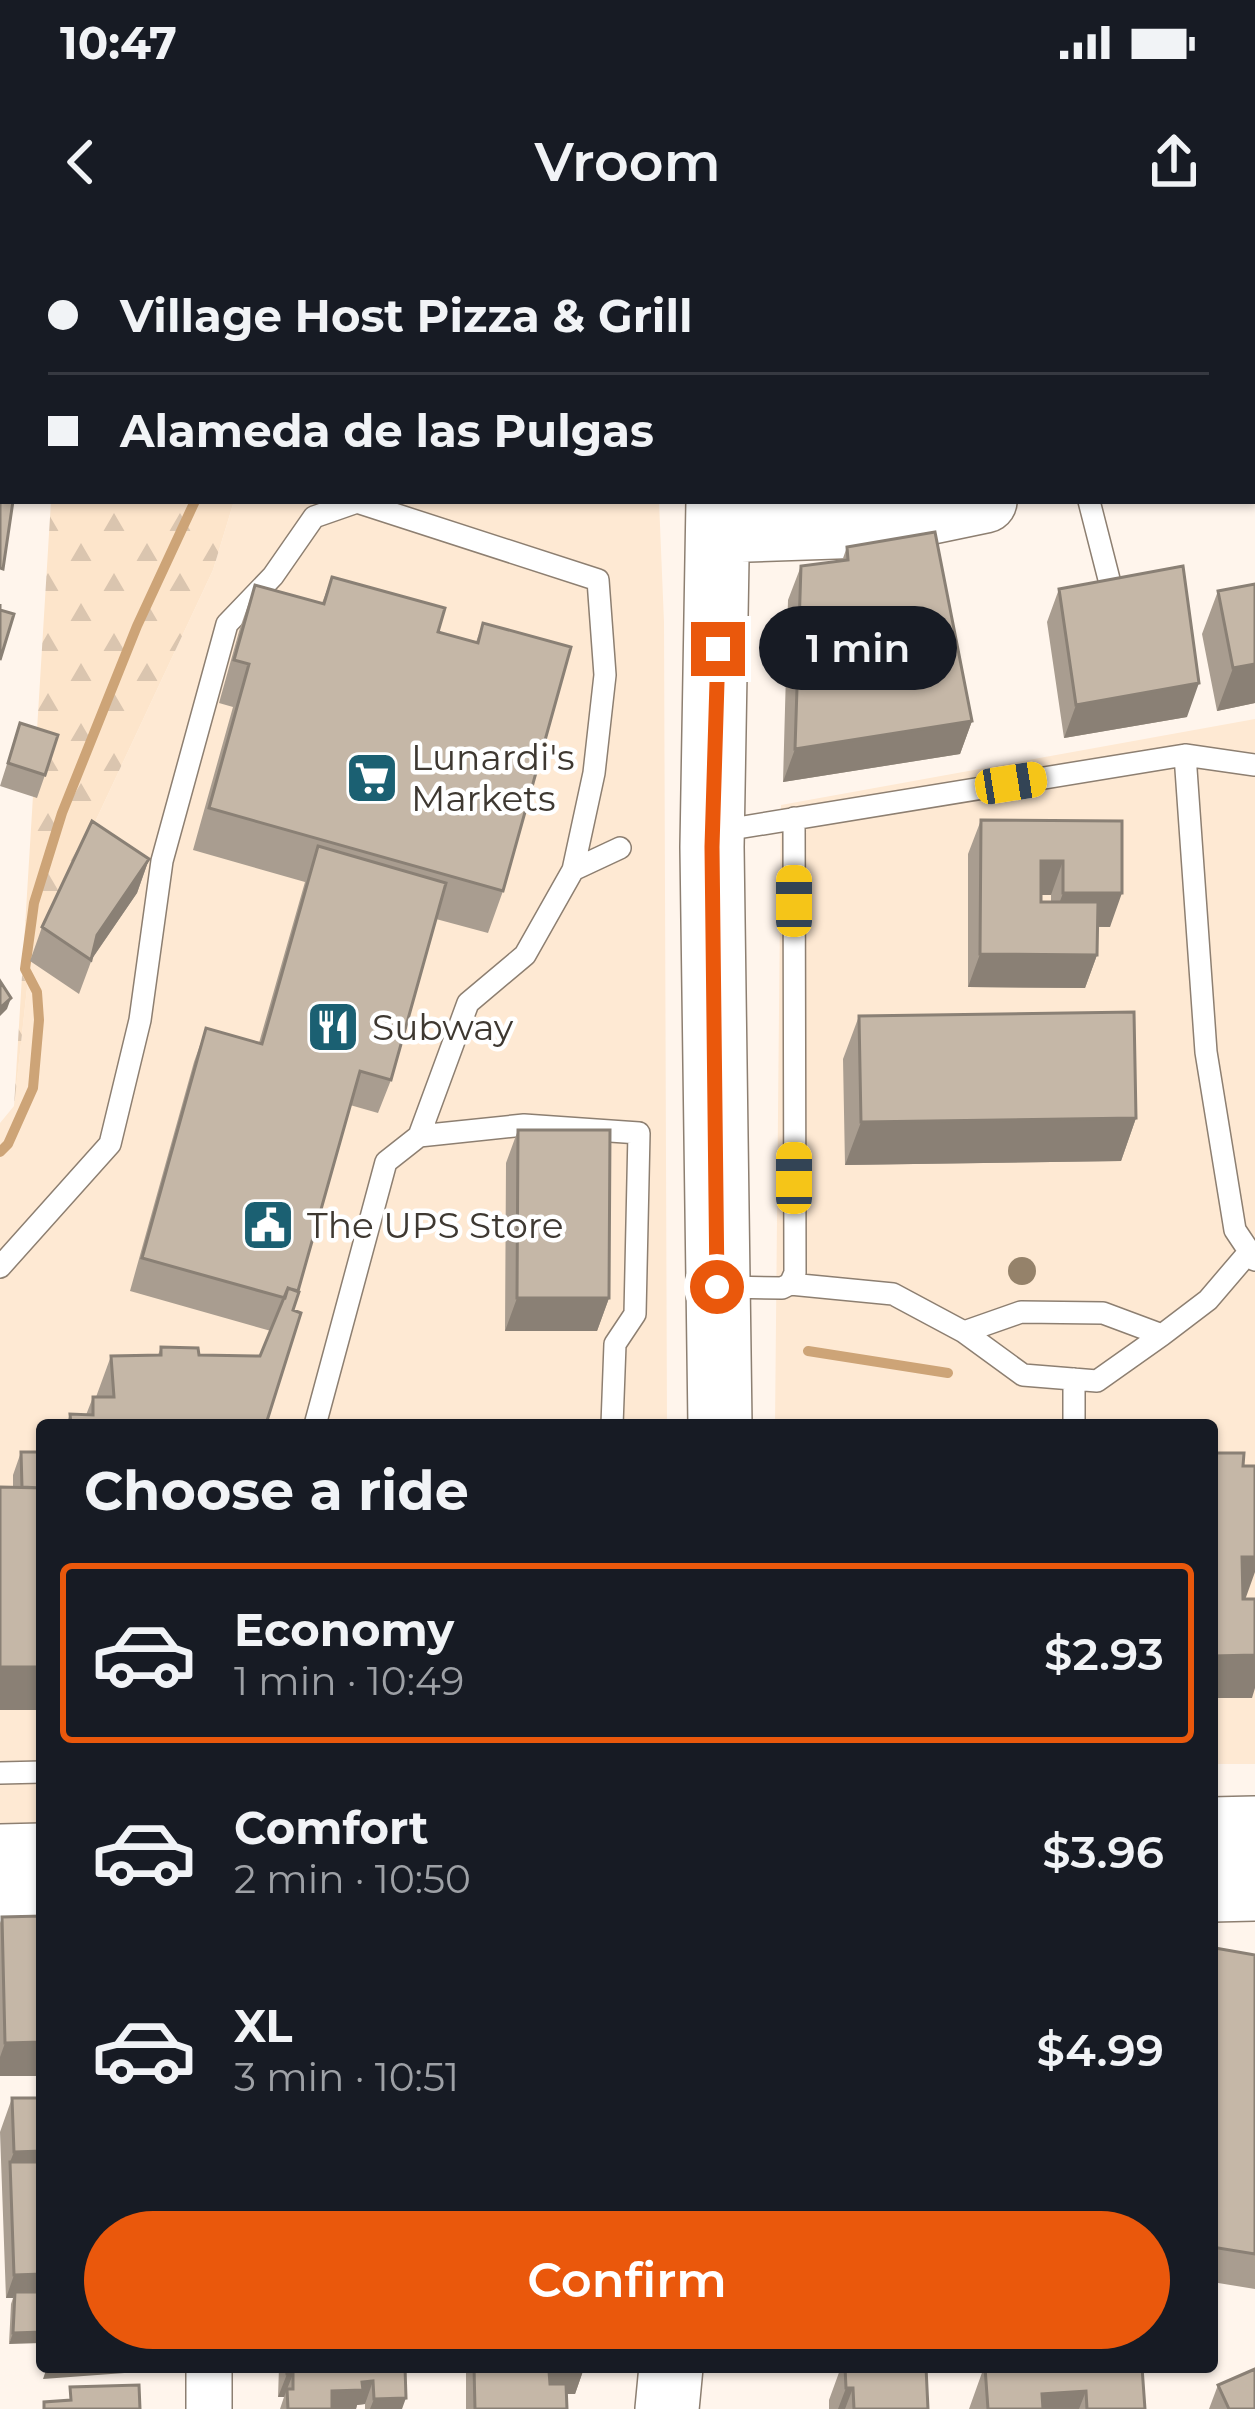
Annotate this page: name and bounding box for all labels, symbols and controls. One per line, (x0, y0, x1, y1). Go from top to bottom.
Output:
text: 10:47 (60, 15, 177, 70)
icon: back (48, 129, 114, 195)
text: Vroom (534, 129, 721, 195)
icon: share (1141, 129, 1207, 195)
text: Village Host Pizza & Grill (120, 288, 693, 343)
text: Alameda de las Pulgas (120, 403, 654, 458)
callout: 1 min (760, 607, 958, 691)
route end (691, 622, 745, 676)
text: 1 min (806, 624, 910, 672)
place label: Lunardi's Markets (411, 735, 575, 820)
supermarket icon: Lunardi's Markets (344, 750, 400, 806)
car (973, 760, 1049, 806)
car (776, 865, 812, 937)
restaurant icon: Subway (305, 999, 361, 1055)
place label: Subway (372, 1005, 514, 1049)
car (776, 1142, 812, 1214)
public building icon: The UPS Store (240, 1197, 296, 1253)
place label: The UPS Store (307, 1203, 563, 1247)
route start (690, 1260, 744, 1314)
text: Choose a ride (84, 1458, 469, 1524)
icon: car (90, 1599, 198, 1707)
text: Economy (234, 1602, 454, 1657)
text: $2.93 (1044, 1626, 1164, 1681)
text: 1 min · 10:49 (234, 1657, 464, 1705)
icon: car (90, 1797, 198, 1905)
text: Comfort (234, 1800, 429, 1855)
text: $3.96 (1042, 1824, 1164, 1879)
text: 2 min · 10:50 (234, 1855, 471, 1903)
icon: car (90, 1995, 198, 2103)
text: XL (234, 1998, 292, 2053)
text: $4.99 (1036, 2022, 1164, 2077)
text: 3 min · 10:51 (234, 2053, 459, 2101)
button: Confirm (84, 2211, 1170, 2349)

